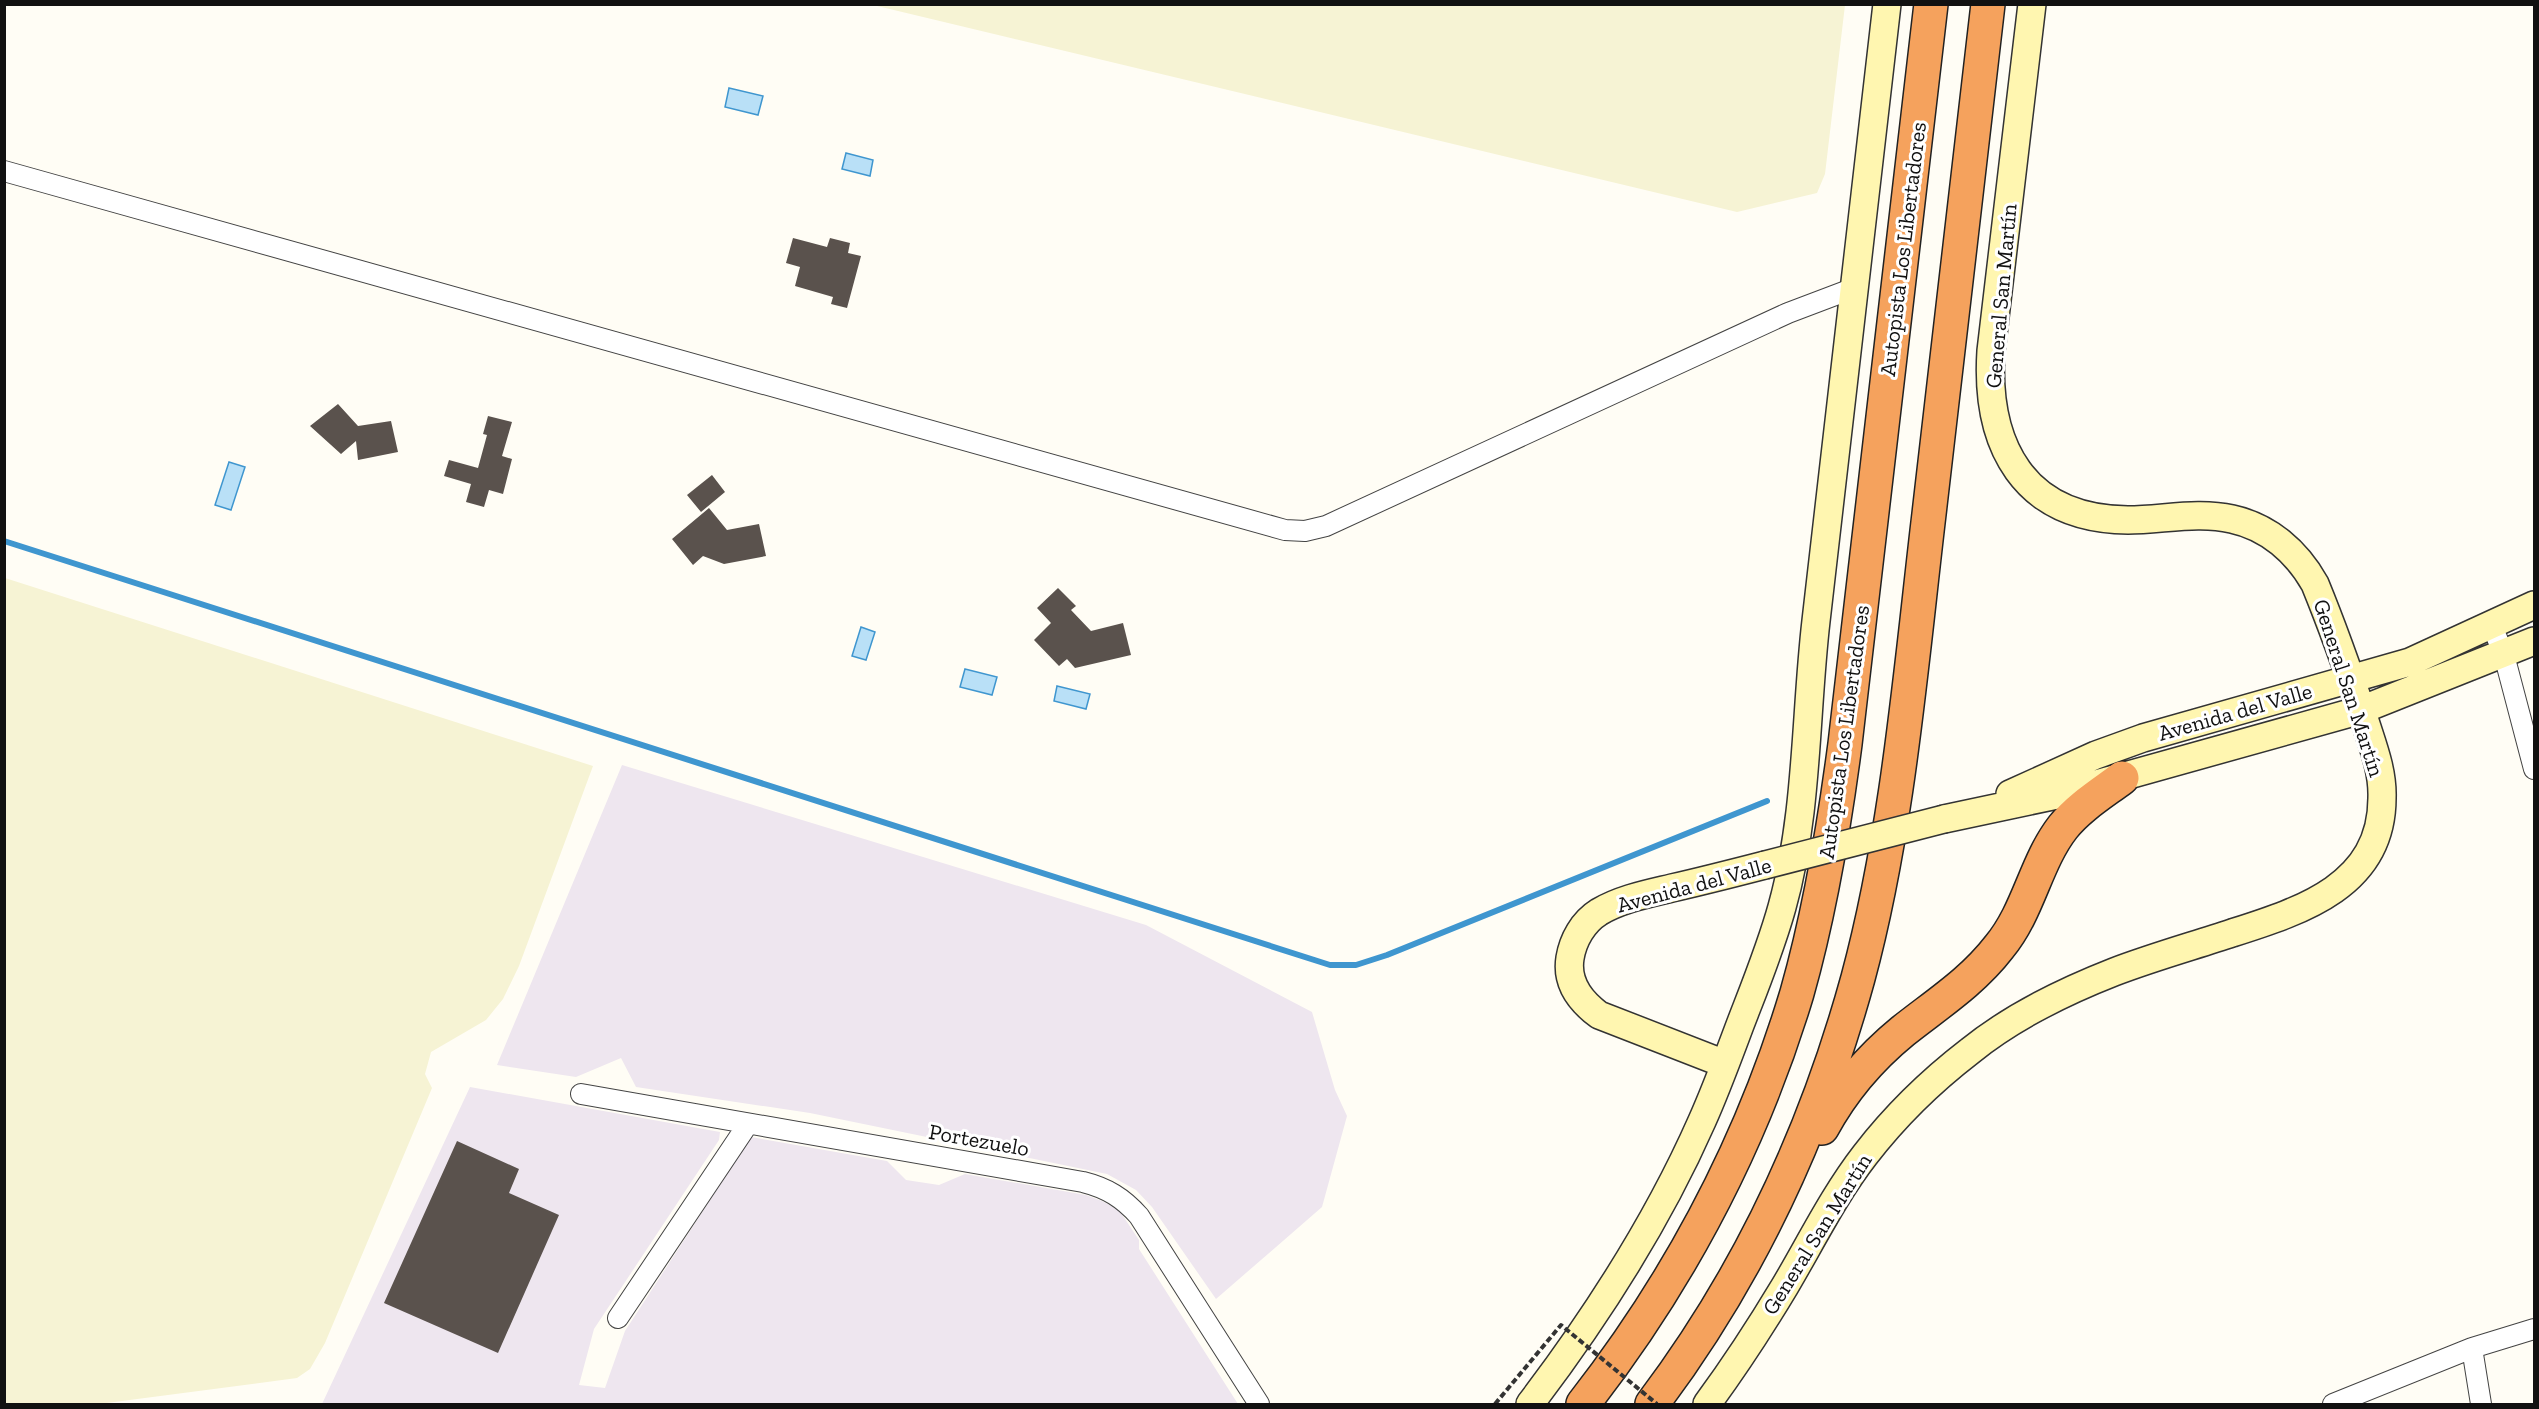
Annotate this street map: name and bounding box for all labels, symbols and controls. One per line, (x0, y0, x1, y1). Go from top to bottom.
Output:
street label: Autopista Los Libertadores (1874, 120, 1932, 378)
street label: General San Martín (1979, 202, 2023, 389)
street label: General San Martín (2308, 596, 2391, 781)
street label: Autopista Los Libertadores (1813, 603, 1875, 861)
street label: Avenida del Valle (2155, 677, 2315, 747)
street label: Avenida del Valle (1614, 851, 1774, 919)
street label: Portezuelo (927, 1118, 1031, 1162)
street label: General San Martín (1756, 1148, 1878, 1320)

